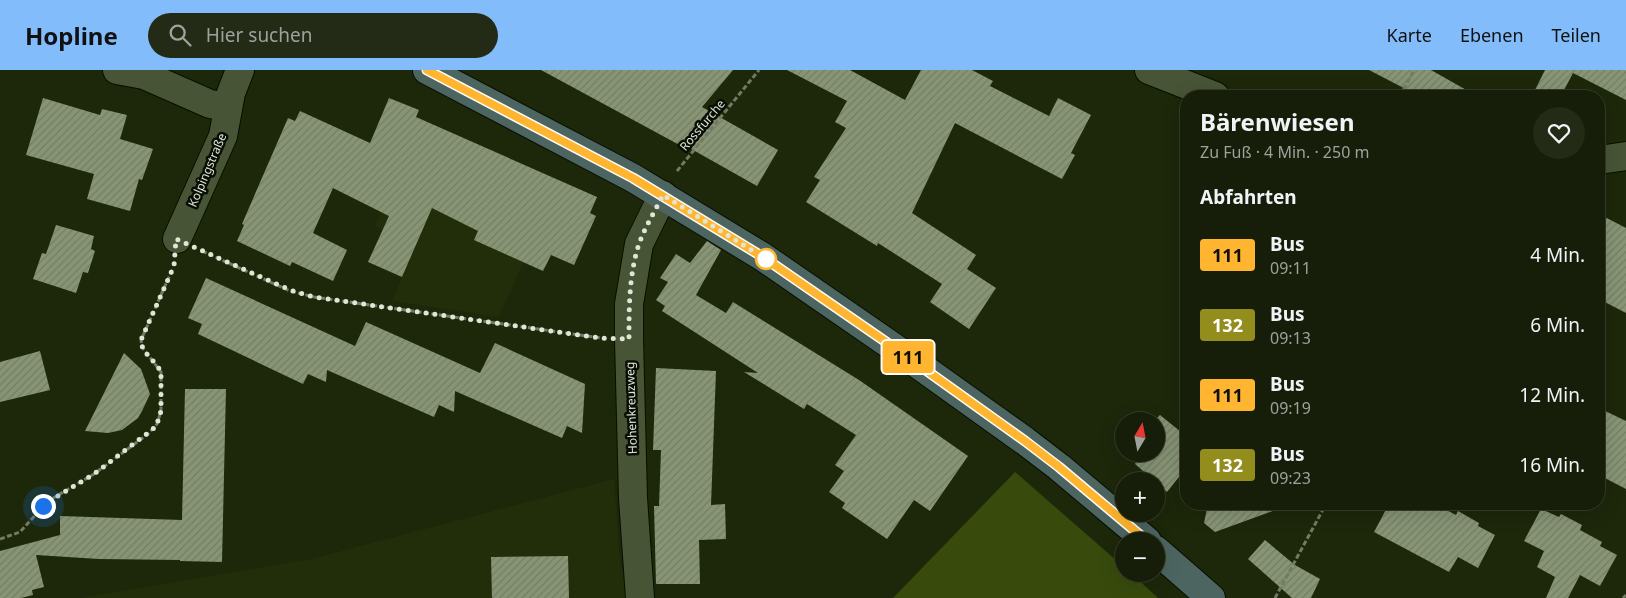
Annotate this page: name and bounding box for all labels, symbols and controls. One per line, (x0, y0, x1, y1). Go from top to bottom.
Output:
search box (148, 13, 498, 58)
text: Hopline (25, 19, 118, 52)
icon: search (166, 21, 194, 49)
text: Hier suchen (206, 22, 312, 48)
text: Karte (1387, 23, 1432, 47)
text: Ebenen (1460, 23, 1524, 47)
text: Teilen (1552, 23, 1601, 47)
street label: Rossfurche (675, 95, 729, 154)
text: Bärenwiesen (1200, 105, 1355, 138)
button: heart (1533, 107, 1585, 159)
street label: Kolpingstraße (184, 130, 230, 210)
text: Zu Fuß · 4 Min. · 250 m (1200, 141, 1369, 163)
text: Abfahrten (1200, 184, 1297, 210)
text: Bus (1270, 231, 1305, 257)
text: 4 Min. (1530, 242, 1585, 268)
text: 111 (1212, 243, 1243, 267)
unlabelled marker (755, 248, 777, 270)
text: 09:11 (1270, 257, 1311, 279)
text: Bus (1270, 301, 1305, 327)
text: 6 Min. (1530, 312, 1585, 338)
text: 132 (1212, 313, 1243, 337)
text: 09:13 (1270, 327, 1311, 349)
line badge: 111 (879, 341, 937, 373)
text: 111 (893, 345, 923, 369)
street label: Hohenkreuzweg (621, 362, 641, 454)
text: Bus (1270, 371, 1305, 397)
text: 12 Min. (1519, 382, 1585, 408)
text: 111 (1212, 383, 1243, 407)
text: 09:19 (1270, 397, 1311, 419)
north arrow (1115, 412, 1165, 462)
map controls (1115, 412, 1165, 582)
text: Bus (1270, 441, 1305, 467)
text: 16 Min. (1519, 452, 1585, 478)
text: 132 (1212, 453, 1243, 477)
text: 09:23 (1270, 467, 1311, 489)
button: + (1115, 472, 1165, 522)
your location (31, 494, 56, 519)
button: − (1115, 532, 1165, 582)

